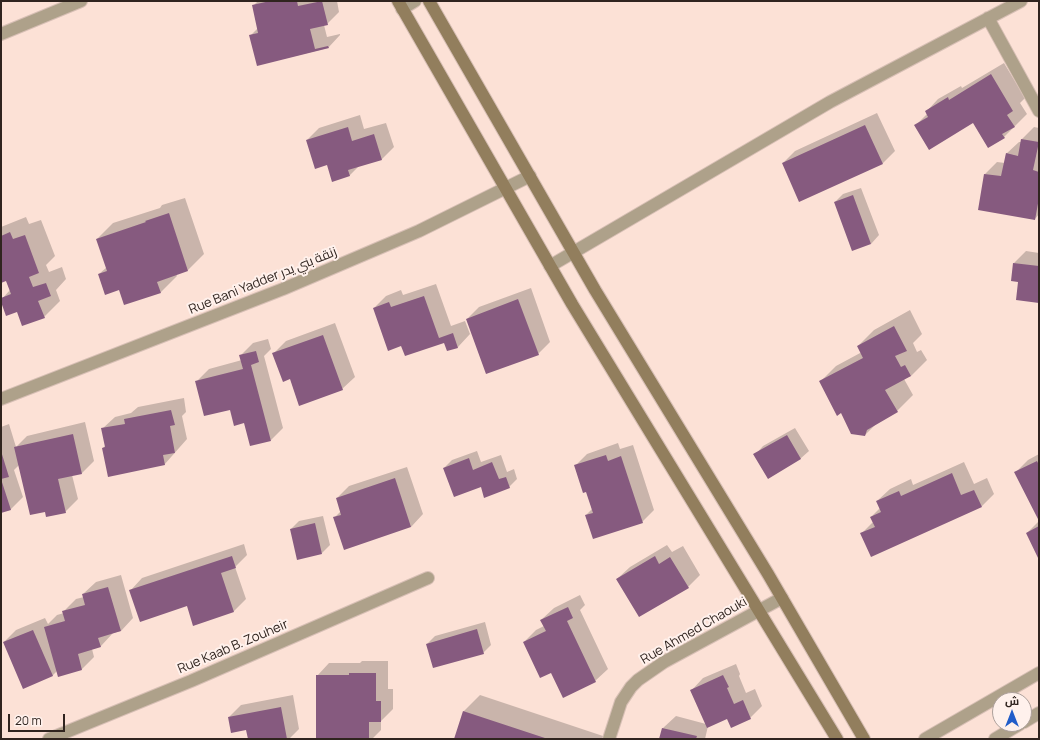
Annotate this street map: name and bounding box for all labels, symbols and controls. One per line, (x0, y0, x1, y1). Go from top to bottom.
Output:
street label: Rue Bani Yadder زنقة بني يدر (187, 244, 339, 318)
street label: Rue Ahmed Chaouki (638, 594, 750, 668)
street label: Rue Kaab B. Zouheir (175, 617, 291, 677)
north arrow (992, 692, 1032, 732)
text: ش (1005, 693, 1019, 708)
scale bar (10, 706, 67, 732)
text: 20 m (15, 712, 42, 729)

